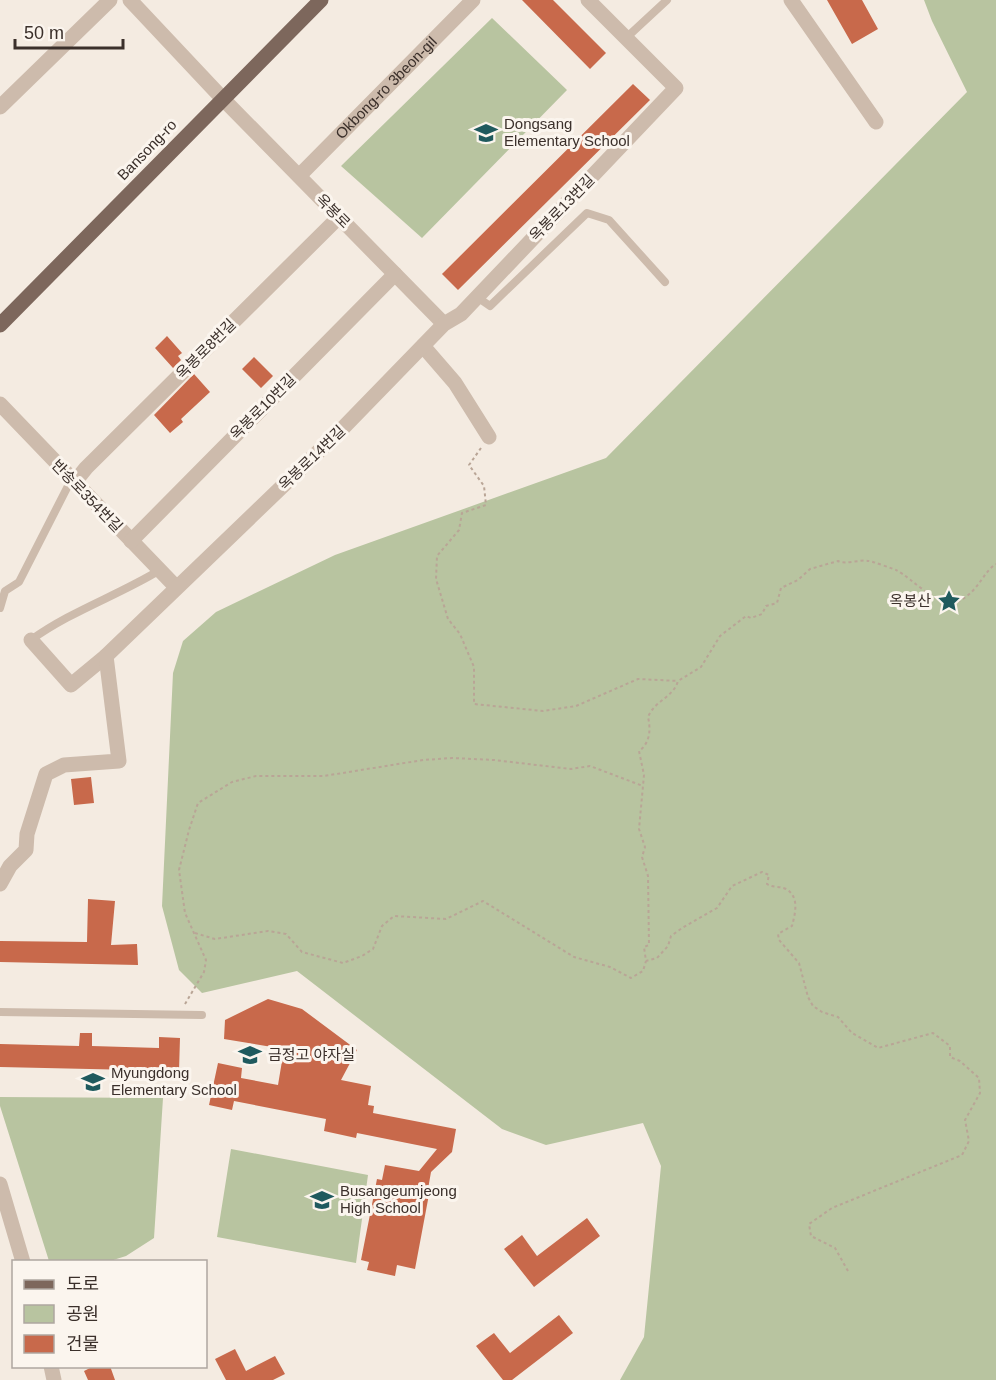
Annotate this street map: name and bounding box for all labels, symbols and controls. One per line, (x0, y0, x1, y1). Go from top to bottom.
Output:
scale bar (15, 12, 123, 50)
text: 50 m (24, 23, 64, 43)
street label: Okbong-ro 3beon-gil (332, 33, 440, 142)
place label: Dongsang Elementary School (504, 115, 630, 149)
street label: Bansong-ro (114, 116, 180, 183)
school or university icon: Dongsang Elementary School (473, 120, 499, 146)
street label: 옥봉로13번길 (526, 171, 598, 244)
street label: 옥봉로 (313, 190, 354, 231)
street label: 옥봉로8번길 (172, 315, 239, 382)
street label: 옥봉로10번길 (226, 370, 299, 443)
street label: 옥봉로14번길 (275, 422, 348, 494)
street label: 반송로354번길 (49, 456, 126, 535)
place icon: 옥봉산 (936, 588, 962, 614)
place label: 옥봉산 (890, 592, 931, 609)
school or university icon: 금정고 야자실 (237, 1042, 263, 1068)
place label: 금정고 야자실 (268, 1046, 355, 1063)
place label: Myungdong Elementary School (111, 1064, 237, 1098)
school or university icon: Myungdong Elementary School (80, 1069, 106, 1095)
place label: Busangeumjeong High School (340, 1182, 457, 1216)
school or university icon: Busangeumjeong High School (309, 1187, 335, 1213)
legend (12, 1260, 207, 1368)
text: 도로 (66, 1274, 99, 1294)
text: 공원 (66, 1304, 99, 1324)
text: 건물 (66, 1334, 99, 1354)

